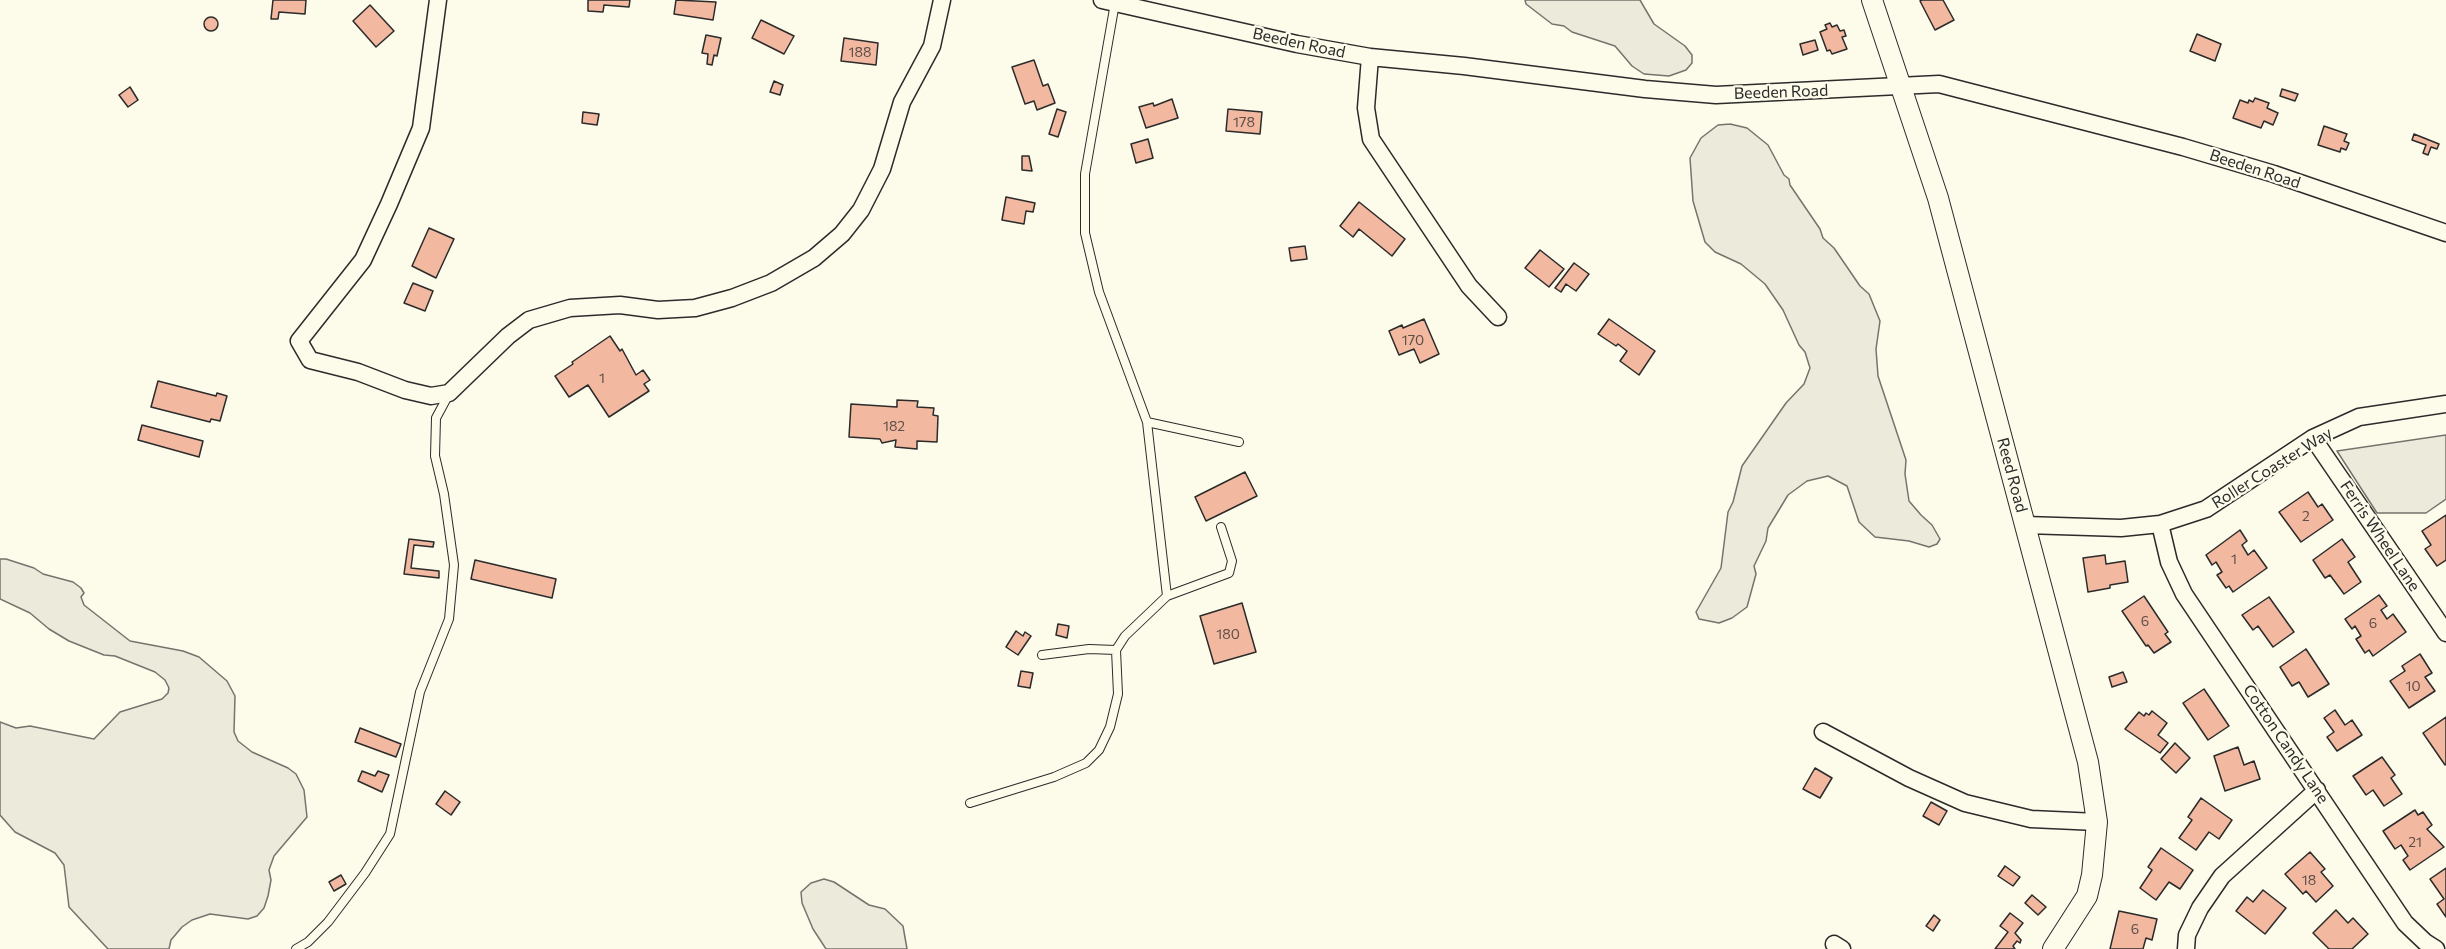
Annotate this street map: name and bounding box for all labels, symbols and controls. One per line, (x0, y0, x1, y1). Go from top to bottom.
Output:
street label: Beeden Road (1251, 24, 1347, 62)
house number: 188 (849, 44, 871, 60)
street label: Beeden Road (1733, 81, 1829, 103)
house number: 178 (1233, 114, 1255, 130)
street label: Beeden Road (2207, 145, 2303, 193)
house number: 170 (1402, 332, 1424, 348)
house number: 1 (599, 370, 605, 386)
house number: 182 (883, 418, 905, 434)
street label: Roller Coaster Way (2208, 423, 2336, 513)
street label: Reed Road (1993, 435, 2031, 515)
street label: Ferris Wheel Lane (2336, 477, 2424, 595)
house number: 2 (2302, 508, 2310, 524)
house number: 1 (2231, 551, 2237, 567)
house number: 6 (2141, 613, 2149, 629)
house number: 6 (2369, 615, 2377, 631)
house number: 180 (1216, 626, 1240, 642)
house number: 10 (2405, 678, 2421, 694)
street label: Cotton Candy Lane (2239, 681, 2333, 807)
house number: 21 (2408, 834, 2422, 850)
house number: 18 (2302, 872, 2316, 888)
house number: 6 (2131, 921, 2139, 937)

